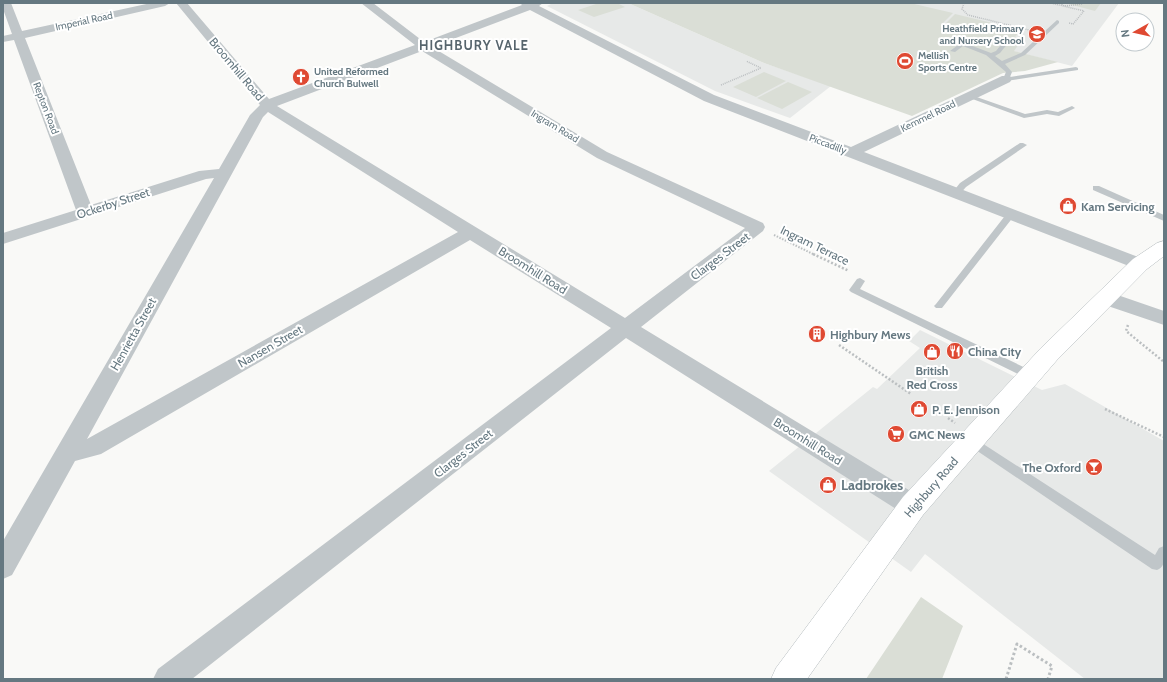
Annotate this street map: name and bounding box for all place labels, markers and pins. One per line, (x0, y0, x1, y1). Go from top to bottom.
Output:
place label: Heathfield Primary and Nursery School (940, 22, 1025, 47)
school or university icon: Heathfield Primary and Nursery School (1027, 24, 1047, 44)
place label: Mellish Sports Centre (918, 49, 977, 74)
sports icon: Mellish Sports Centre (895, 51, 915, 71)
place label: United Reformed Church Bulwell (314, 65, 389, 90)
church icon: United Reformed Church Bulwell (291, 67, 311, 87)
shop icon: Kam Servicing (1058, 196, 1078, 216)
place label: Kam Servicing (1081, 199, 1154, 214)
building icon: Highbury Mews (807, 324, 827, 344)
place label: Highbury Mews (830, 327, 911, 342)
restaurant icon: China City (945, 341, 965, 361)
shop icon: British Red Cross (922, 342, 942, 362)
place label: China City (968, 344, 1022, 359)
place label: British Red Cross (906, 363, 958, 392)
shop icon: P. E. Jennison (909, 399, 929, 419)
place label: P. E. Jennison (932, 402, 1000, 417)
supermarket icon: GMC News (886, 424, 906, 444)
place label: GMC News (909, 427, 965, 442)
bar icon: The Oxford (1084, 457, 1104, 477)
place label: The Oxford (1022, 460, 1081, 475)
shop icon: Ladbrokes (818, 475, 838, 495)
place label: Ladbrokes (841, 476, 903, 494)

